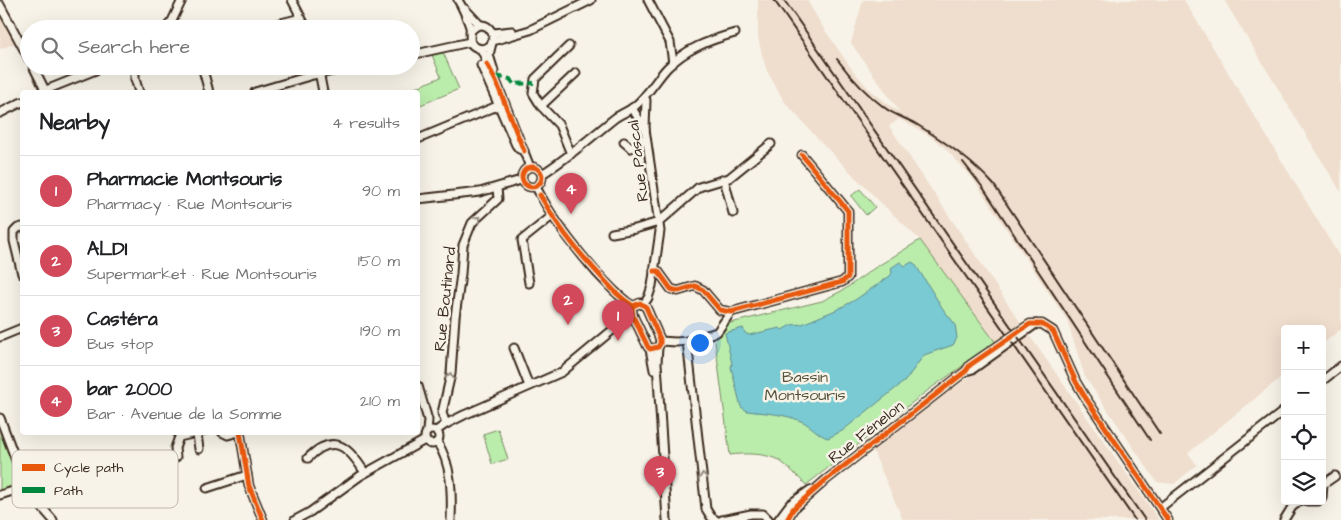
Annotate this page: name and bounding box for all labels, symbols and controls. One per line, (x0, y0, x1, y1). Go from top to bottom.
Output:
search box (20, 20, 420, 75)
icon: search (38, 34, 66, 62)
text: Search here (78, 34, 190, 61)
text: Nearby (40, 108, 110, 137)
text: 4 results (332, 112, 400, 134)
street label: Rue Pascal (622, 119, 654, 203)
text: Pharmacie Montsouris (87, 166, 282, 193)
pin: 4 (555, 173, 587, 214)
text: 1 (55, 180, 57, 202)
text: 90 m (362, 180, 400, 202)
text: Pharmacy · Rue Montsouris (87, 193, 292, 215)
one-way arrow (472, 216, 481, 225)
text: ALDI (87, 236, 128, 263)
street label: Rue Boutinard (429, 246, 461, 352)
text: 2 (51, 250, 61, 272)
text: 150 m (358, 250, 400, 272)
text: Supermarket · Rue Montsouris (87, 263, 317, 285)
pin: 2 (552, 284, 584, 325)
pin: 1 (602, 300, 634, 341)
text: Castéra (87, 306, 158, 333)
text: 3 (52, 320, 60, 342)
text: 190 m (360, 320, 400, 342)
map controls (1281, 325, 1326, 505)
button: + (1281, 325, 1326, 370)
your location (687, 330, 713, 356)
text: Bus stop (87, 333, 153, 355)
park label: Bassin Montsouris (764, 366, 846, 406)
button: − (1281, 370, 1326, 415)
one-way arrow (444, 372, 454, 381)
text: bar 2000 (87, 376, 172, 403)
text: 4 (51, 390, 61, 412)
text: 210 m (360, 390, 400, 412)
street label: Rue Fénelon (824, 395, 908, 469)
text: Bar · Avenue de la Somme (87, 403, 282, 425)
button: locate (1281, 415, 1326, 460)
legend (12, 450, 178, 508)
pin: 3 (644, 456, 676, 497)
text: Cycle path (54, 458, 123, 478)
button: layers (1281, 460, 1326, 505)
one-way arrow (698, 472, 709, 480)
text: Path (54, 481, 83, 501)

